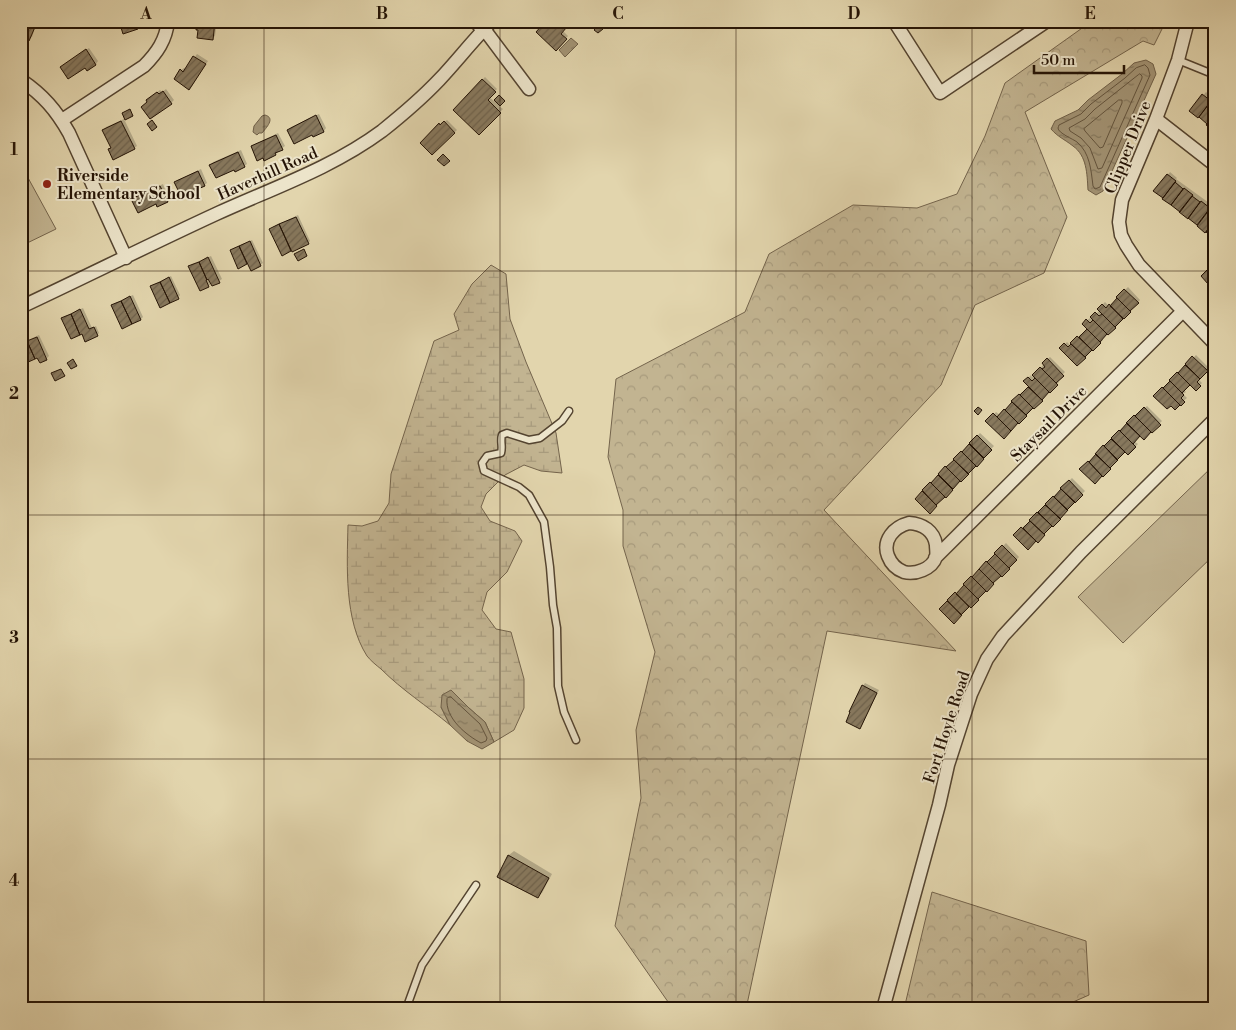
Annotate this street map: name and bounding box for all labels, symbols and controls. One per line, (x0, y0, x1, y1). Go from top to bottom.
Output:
text: A (139, 4, 152, 24)
text: B (376, 4, 388, 24)
text: C (612, 4, 624, 24)
text: D (848, 4, 861, 24)
text: E (1084, 4, 1096, 24)
scale bar (1034, 42, 1124, 74)
text: 50 m (1041, 51, 1075, 70)
street label: Clipper Drive (1100, 98, 1156, 197)
text: 1 (10, 140, 18, 160)
street label: Haverhill Road (214, 143, 321, 205)
place label: Riverside Elementary School (57, 166, 201, 204)
marker: Riverside Elementary School (41, 178, 53, 190)
street label: Staysail Drive (1006, 381, 1091, 466)
text: 2 (9, 384, 19, 404)
text: 3 (9, 628, 19, 648)
street label: Fort Hoyle Road (919, 669, 975, 786)
text: 4 (9, 871, 20, 891)

